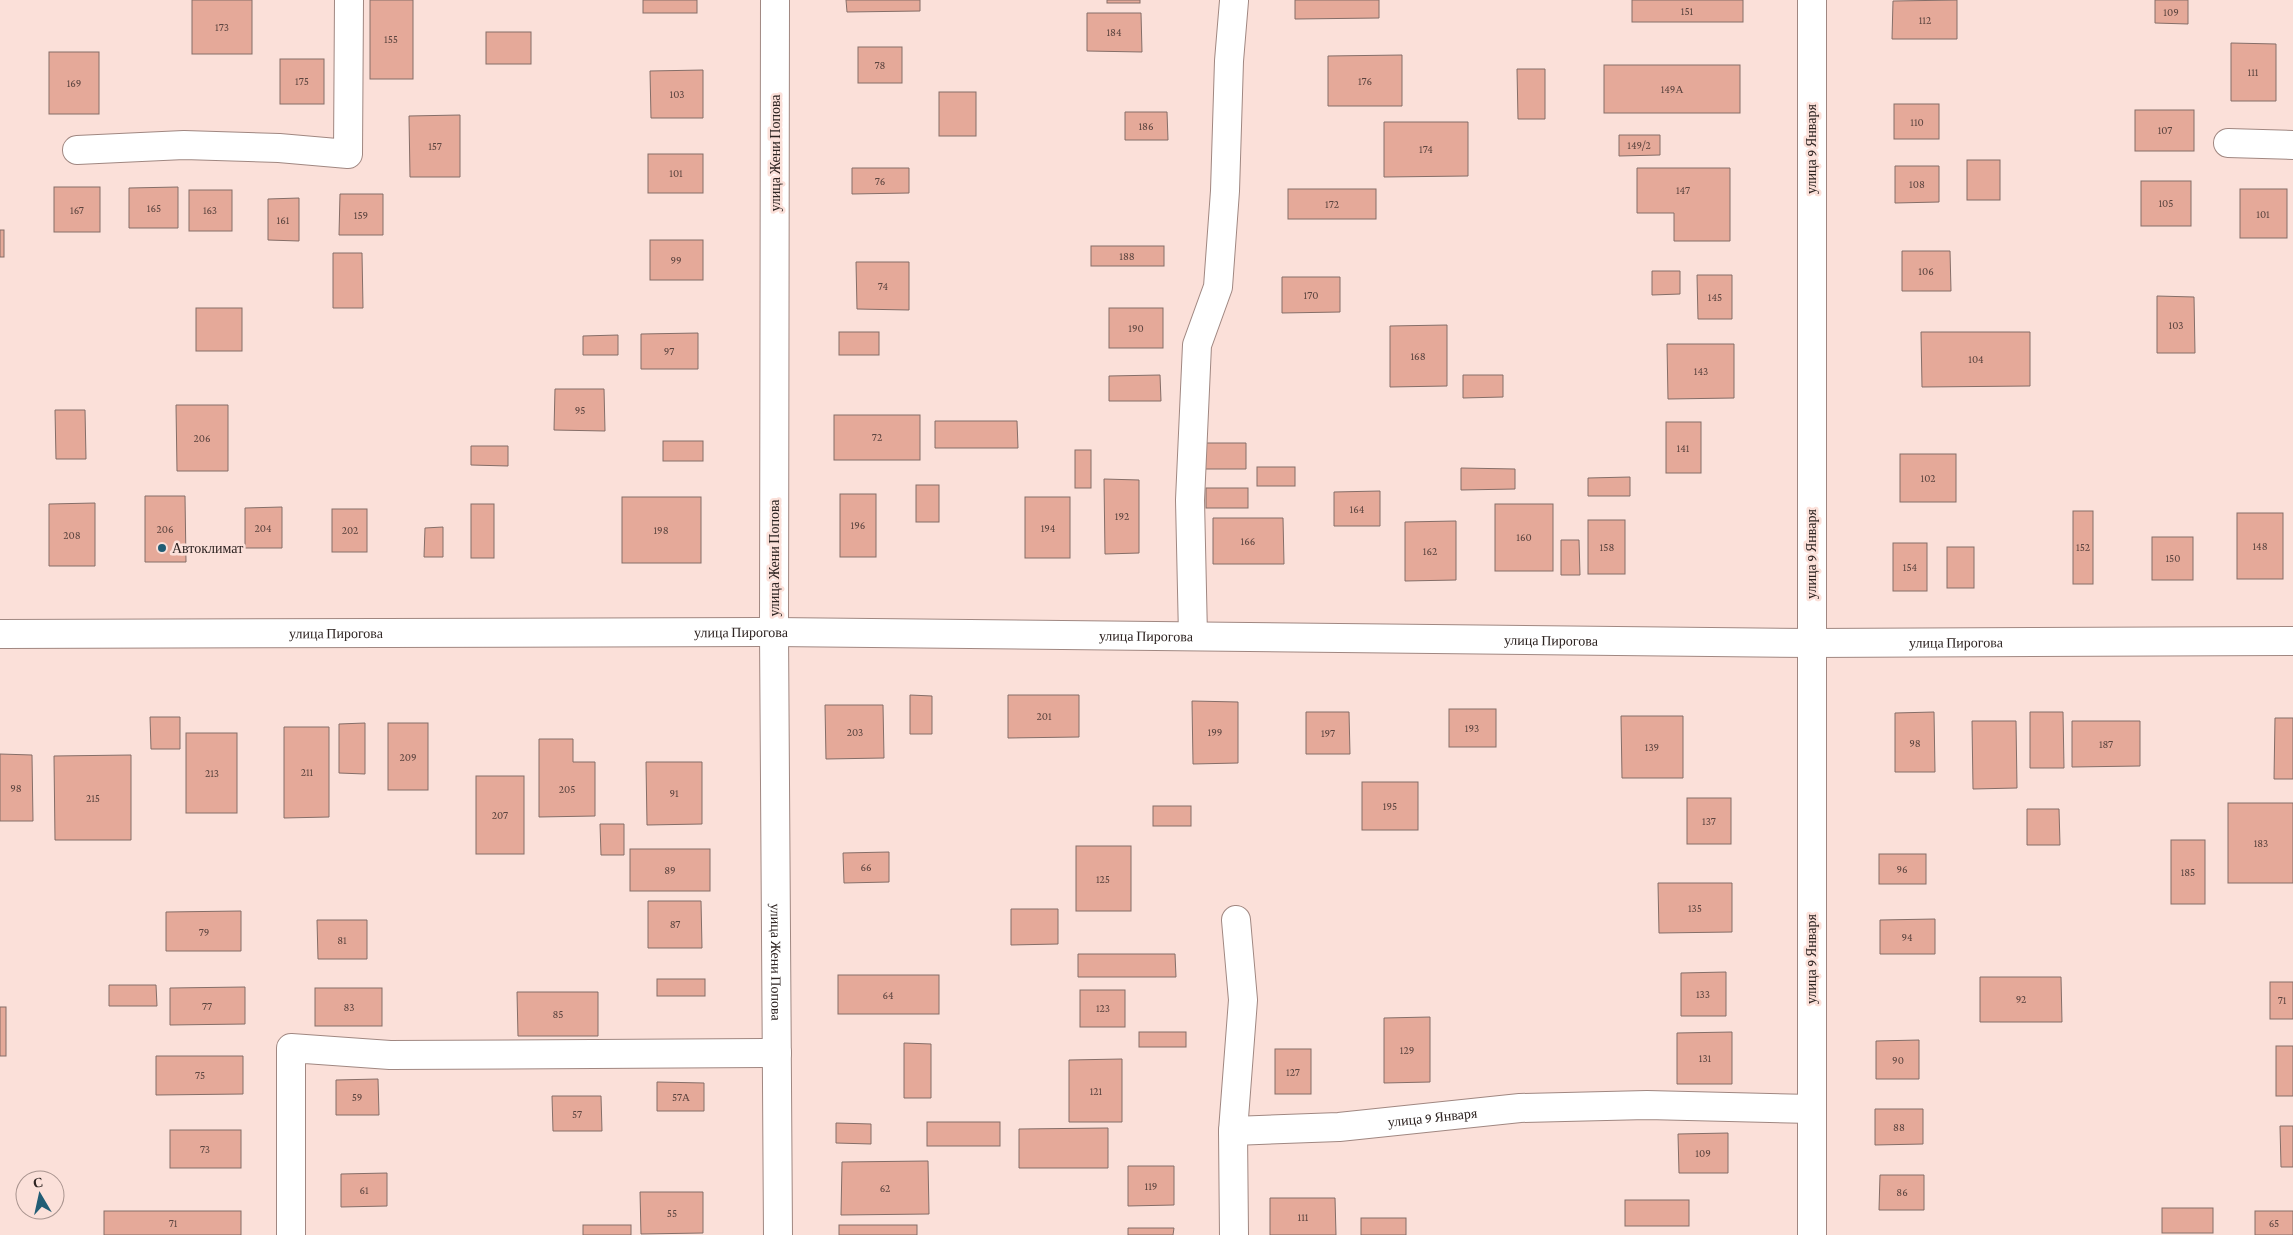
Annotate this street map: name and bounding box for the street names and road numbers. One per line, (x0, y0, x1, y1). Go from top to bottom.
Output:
street label: улица Жени Попова (767, 94, 783, 212)
street label: улица 9 Января (1803, 104, 1819, 194)
street label: улица Жени Попова (766, 499, 782, 617)
street label: улица 9 Января (1803, 509, 1819, 599)
street label: улица Пирогова (694, 624, 789, 640)
street label: улица Пирогова (289, 625, 384, 641)
street label: улица Пирогова (1099, 627, 1194, 644)
street label: улица Пирогова (1504, 632, 1599, 649)
street label: улица Пирогова (1909, 634, 2004, 651)
street label: улица Жени Попова (768, 903, 785, 1021)
street label: улица 9 Января (1803, 914, 1819, 1004)
street label: улица 9 Января (1387, 1104, 1479, 1130)

